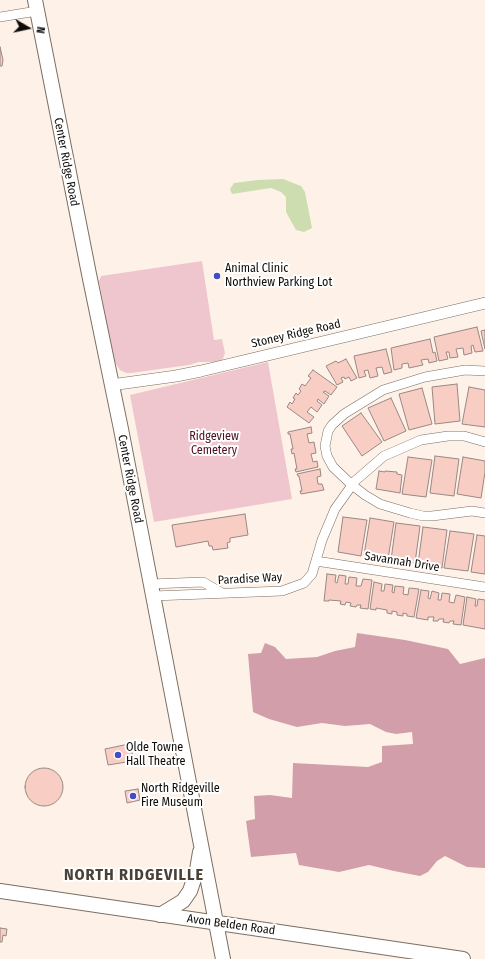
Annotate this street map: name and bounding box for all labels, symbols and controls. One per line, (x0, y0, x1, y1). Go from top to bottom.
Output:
north arrow (8, 8, 48, 48)
text: N (33, 26, 47, 34)
street label: Center Ridge Road (50, 117, 82, 207)
place label: Animal Clinic Northview Parking Lot (225, 262, 332, 290)
marker: Animal Clinic Northview Parking Lot (212, 271, 222, 281)
street label: Stoney Ridge Road (250, 317, 342, 351)
park label: Ridgeview Cemetery (189, 430, 239, 458)
street label: Center Ridge Road (114, 434, 146, 524)
street label: Savannah Drive (363, 549, 441, 575)
street label: Paradise Way (218, 570, 282, 588)
place label: Olde Towne Hall Theatre (126, 741, 185, 769)
marker: Olde Towne Hall Theatre (113, 750, 123, 760)
place label: North Ridgeville Fire Museum (141, 782, 220, 810)
marker: North Ridgeville Fire Museum (128, 791, 138, 801)
district label: NORTH RIDGEVILLE (64, 866, 204, 886)
street label: Avon Belden Road (186, 912, 276, 938)

